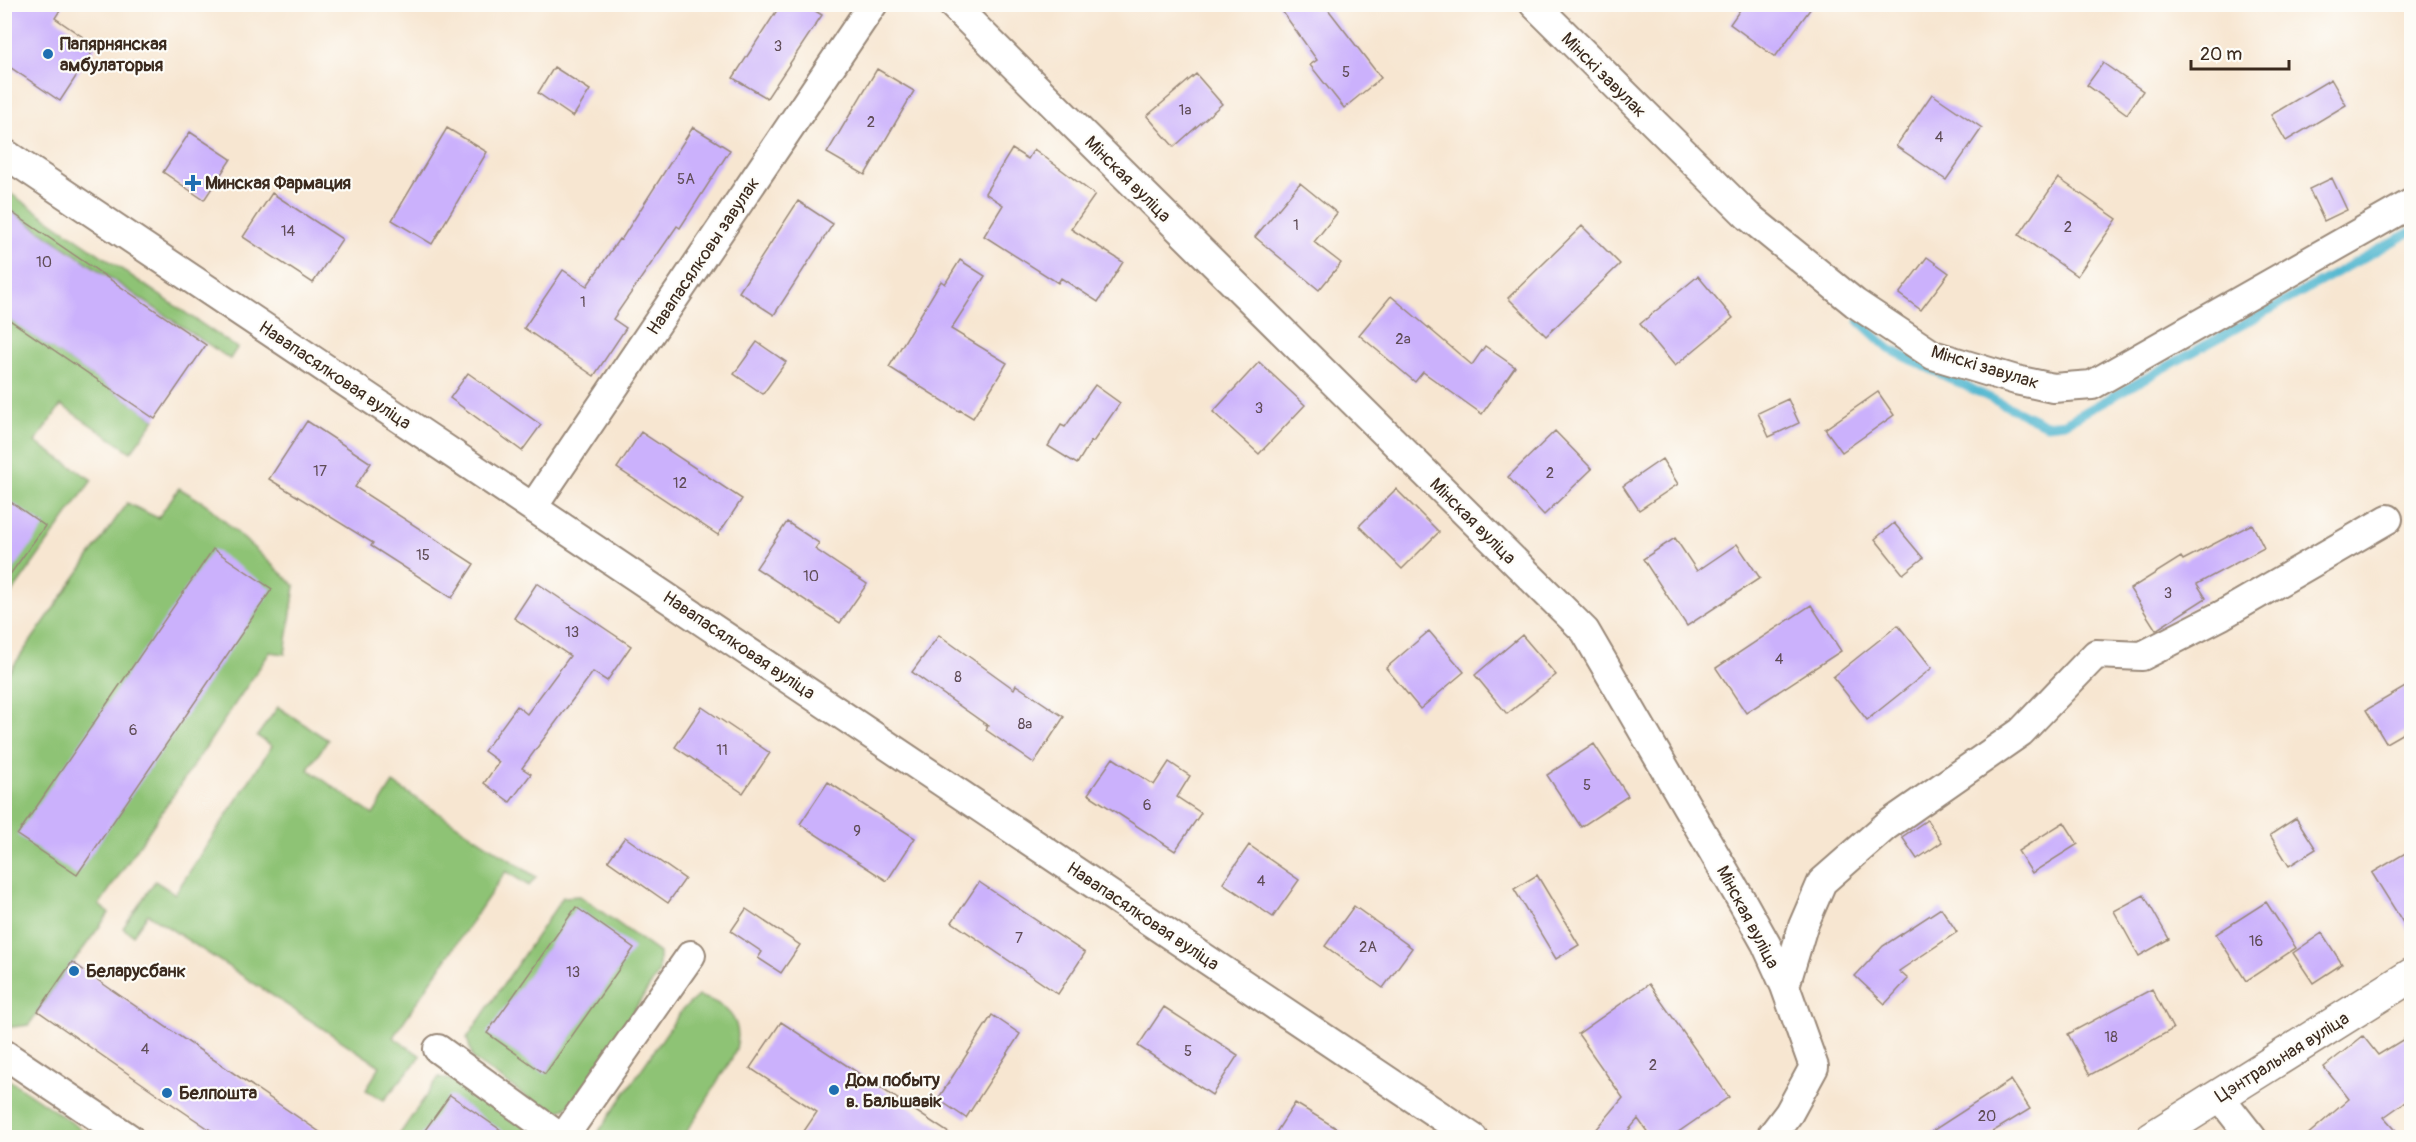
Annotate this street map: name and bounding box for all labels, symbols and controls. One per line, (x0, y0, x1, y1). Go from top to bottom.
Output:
street label: Мінскі завулак (1556, 28, 1651, 123)
place label: Папярнянская амбулаторыя (60, 33, 167, 77)
scale bar (2191, 33, 2288, 71)
house number: 3 (774, 37, 782, 56)
text: 20 m (2200, 43, 2242, 66)
marker: Папярнянская амбулаторыя (41, 47, 55, 61)
house number: 5 (1342, 63, 1350, 82)
house number: 1а (1179, 101, 1191, 120)
house number: 2 (867, 113, 875, 132)
house number: 4 (1935, 128, 1944, 147)
street label: Мінская вуліца (1079, 131, 1176, 228)
house number: 5А (677, 170, 695, 189)
place label: Минская Фармация (205, 172, 351, 195)
street label: Навапасялковы завулак (642, 173, 765, 340)
marker: Минская Фармация (186, 176, 200, 190)
house number: 1 (1293, 216, 1299, 235)
house number: 2 (2064, 218, 2072, 237)
house number: 14 (281, 222, 296, 241)
house number: 10 (36, 253, 52, 272)
house number: 1 (580, 293, 586, 312)
street label: Навапасялковая вуліца (254, 316, 415, 435)
house number: 2а (1395, 330, 1411, 349)
street label: Мінскі завулак (1928, 340, 2041, 395)
house number: 3 (1255, 399, 1263, 418)
house number: 17 (313, 462, 327, 481)
house number: 2 (1546, 464, 1554, 483)
street label: Мінская вуліца (1424, 473, 1521, 570)
house number: 12 (673, 474, 687, 493)
house number: 15 (416, 546, 430, 565)
house number: 10 (803, 567, 819, 586)
house number: 3 (2164, 584, 2172, 603)
street label: Навапасялковая вуліца (658, 586, 819, 705)
house number: 13 (565, 623, 579, 642)
house number: 4 (1775, 650, 1784, 669)
house number: 8 (954, 668, 962, 687)
house number: 8а (1018, 715, 1032, 734)
house number: 6 (129, 721, 137, 740)
house number: 11 (716, 741, 728, 760)
house number: 5 (1583, 776, 1591, 795)
house number: 6 (1143, 796, 1151, 815)
house number: 9 (853, 822, 861, 841)
street label: Навапасялковая вуліца (1062, 857, 1223, 976)
street label: Мінская вуліца (1711, 862, 1784, 973)
house number: 4 (1257, 872, 1266, 891)
house number: 7 (1015, 929, 1023, 948)
house number: 16 (2249, 932, 2263, 951)
house number: 2А (1359, 938, 1377, 957)
place label: Беларусбанк (86, 960, 186, 983)
house number: 13 (566, 963, 580, 982)
marker: Беларусбанк (67, 964, 81, 978)
street label: Цэнтральная вуліца (2211, 1007, 2354, 1108)
house number: 18 (2104, 1028, 2118, 1047)
house number: 4 (141, 1040, 150, 1059)
house number: 5 (1184, 1042, 1192, 1061)
house number: 2 (1649, 1056, 1657, 1075)
place label: Дом побыту в. Бальшавік (845, 1069, 942, 1113)
place label: Белпошта (179, 1082, 258, 1105)
marker: Дом побыту в. Бальшавік (827, 1083, 841, 1097)
marker: Белпошта (160, 1086, 174, 1100)
house number: 20 (1978, 1107, 1996, 1126)

